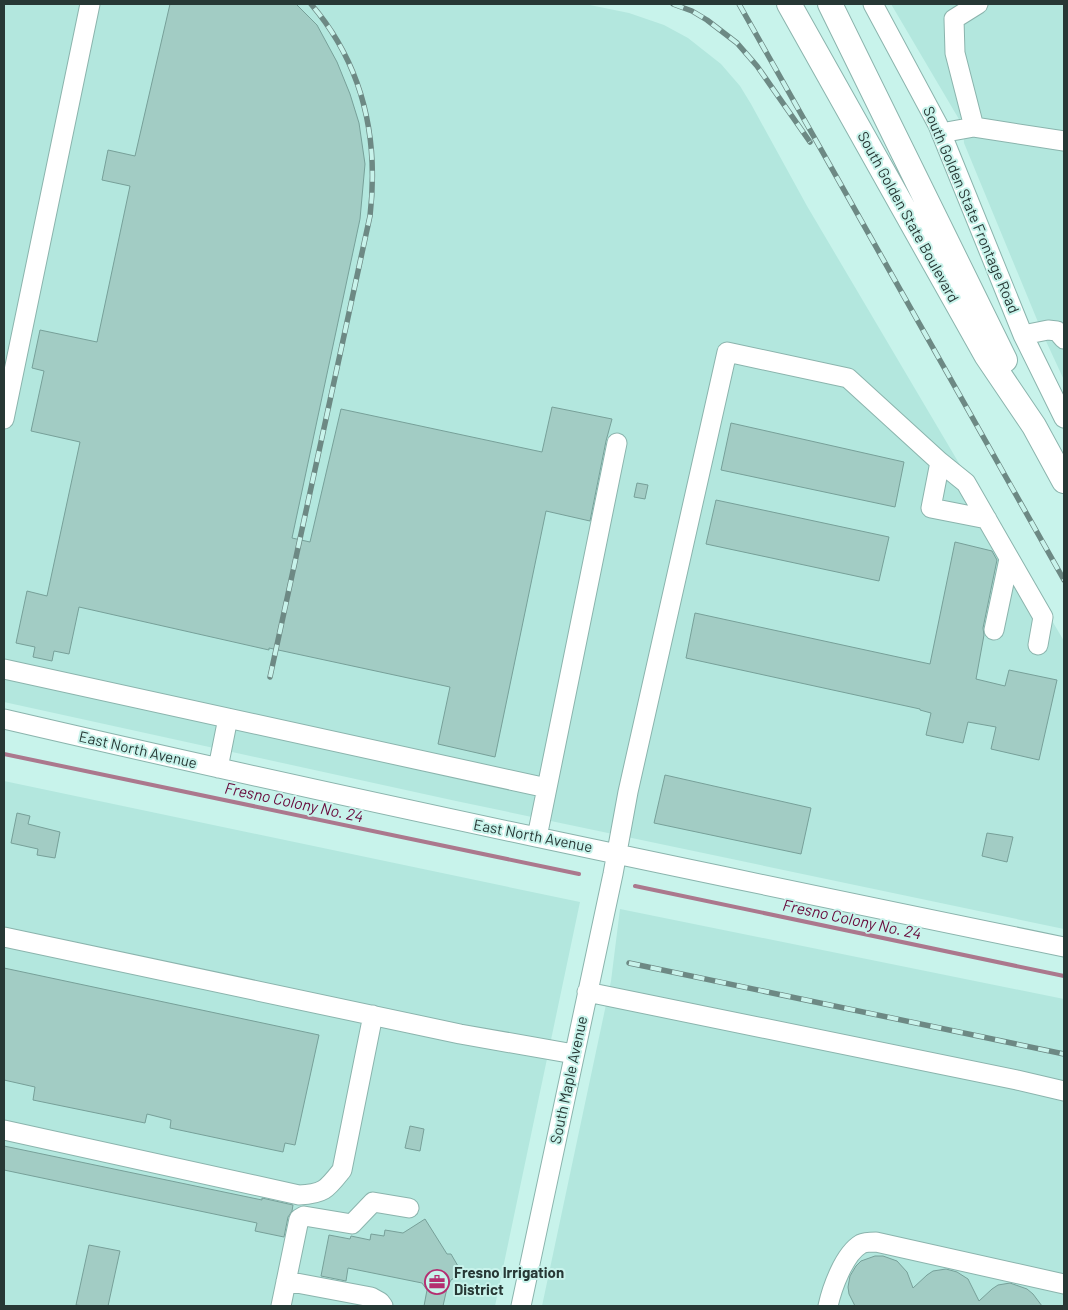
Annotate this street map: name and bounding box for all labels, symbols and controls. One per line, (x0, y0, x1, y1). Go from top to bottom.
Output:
street label: South Golden State Frontage Road (920, 103, 1024, 316)
street label: South Golden State Boulevard (854, 128, 963, 305)
street label: East North Avenue (77, 727, 199, 771)
water label: Fresno Colony No. 24 (223, 778, 365, 825)
street label: East North Avenue (472, 815, 594, 855)
water label: Fresno Colony No. 24 (781, 895, 923, 942)
street label: South Maple Avenue (546, 1014, 590, 1145)
place label: Fresno Irrigation District (454, 1263, 564, 1298)
office icon: Fresno Irrigation District (424, 1269, 450, 1295)

